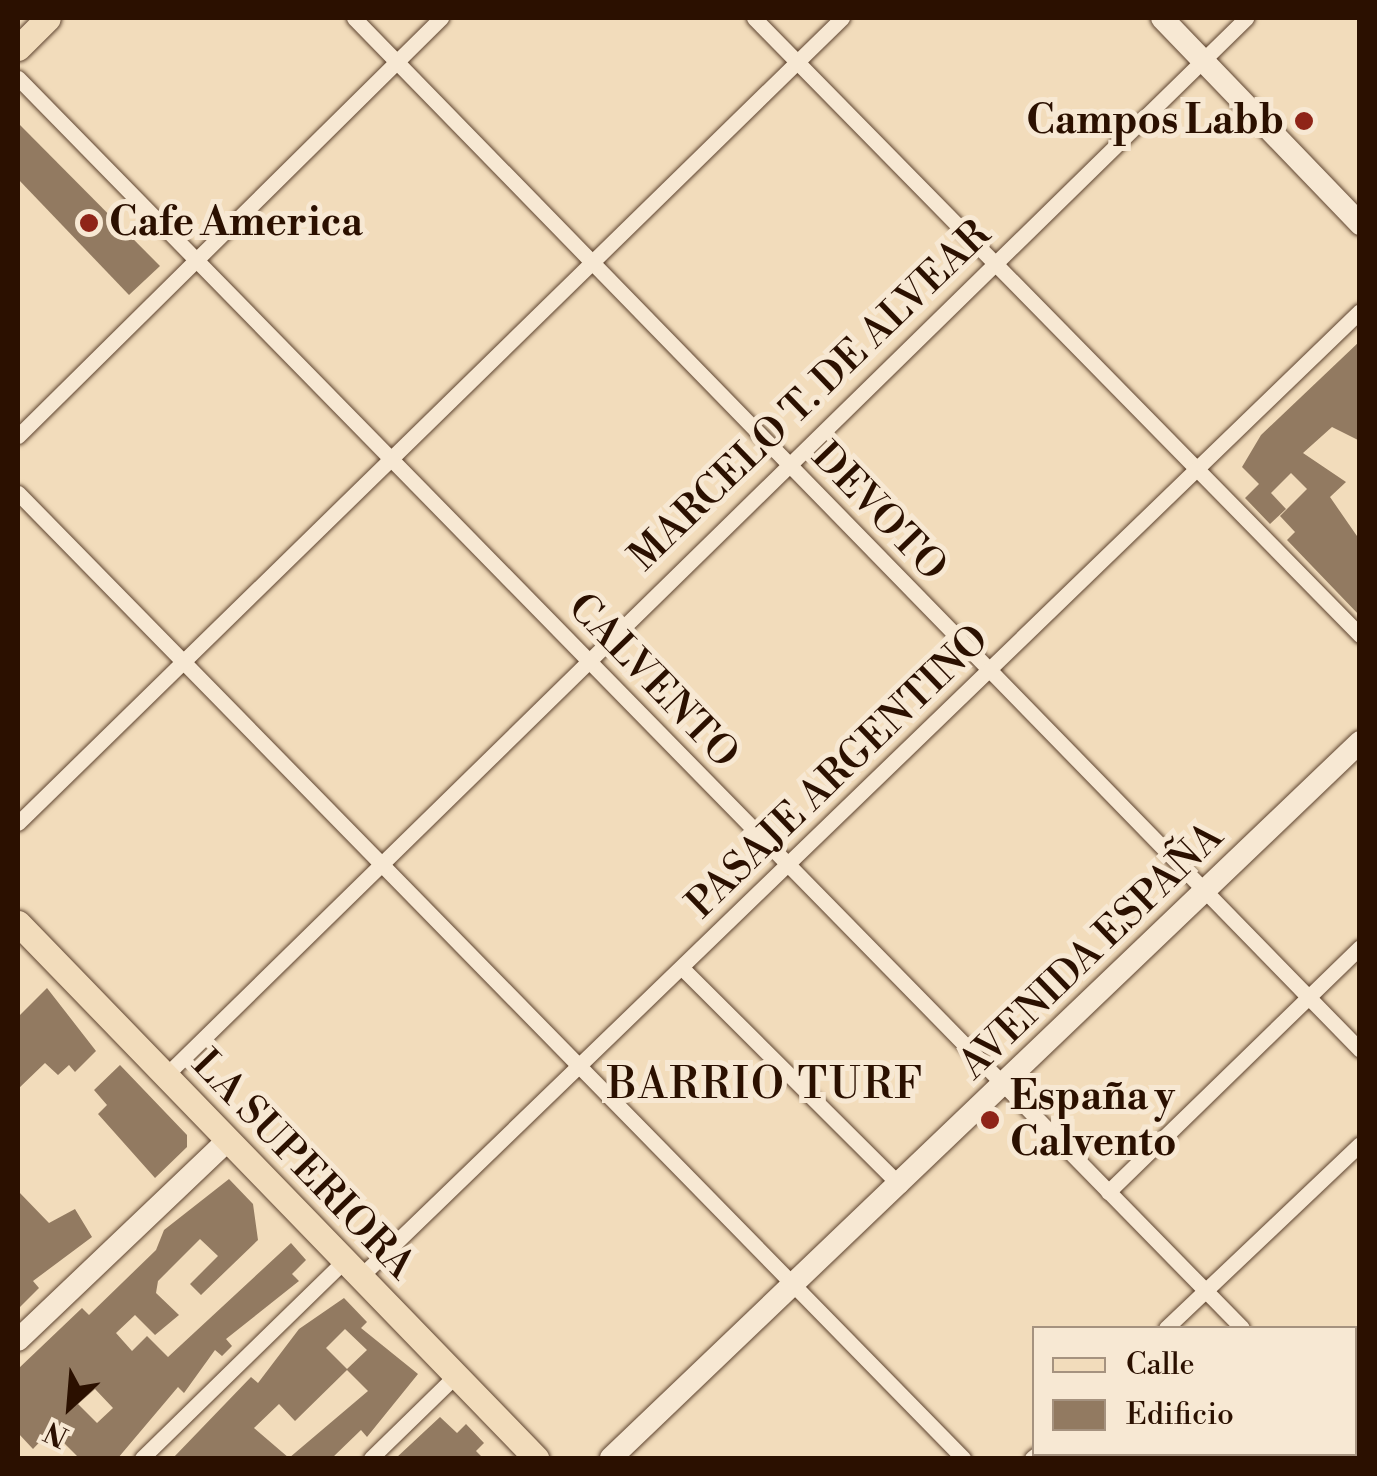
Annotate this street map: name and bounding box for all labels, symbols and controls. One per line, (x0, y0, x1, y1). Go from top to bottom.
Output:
place label: Campos Labb (1026, 97, 1284, 145)
marker: Campos Labb (1293, 110, 1315, 132)
place label: Cafe America (109, 199, 363, 247)
street label: MARCELO T. DE ALVEAR (620, 211, 1000, 581)
marker: Cafe America (78, 212, 100, 234)
street label: DEVOTO (802, 433, 956, 591)
street label: CALVENTO (558, 584, 748, 778)
street label: PASAJE ARGENTINO (677, 616, 999, 928)
street label: AVENIDA ESPAÑA (949, 813, 1233, 1089)
street label: LA SUPERIORA (182, 1041, 424, 1289)
district label: BARRIO TURF (607, 1061, 925, 1111)
place label: España y Calvento (1010, 1073, 1176, 1167)
marker: España y Calvento (979, 1109, 1001, 1131)
legend (1032, 1326, 1357, 1456)
text: Calle (1126, 1346, 1195, 1384)
north arrow (20, 1356, 120, 1456)
text: Edificio (1126, 1396, 1234, 1434)
text: N (39, 1413, 74, 1454)

